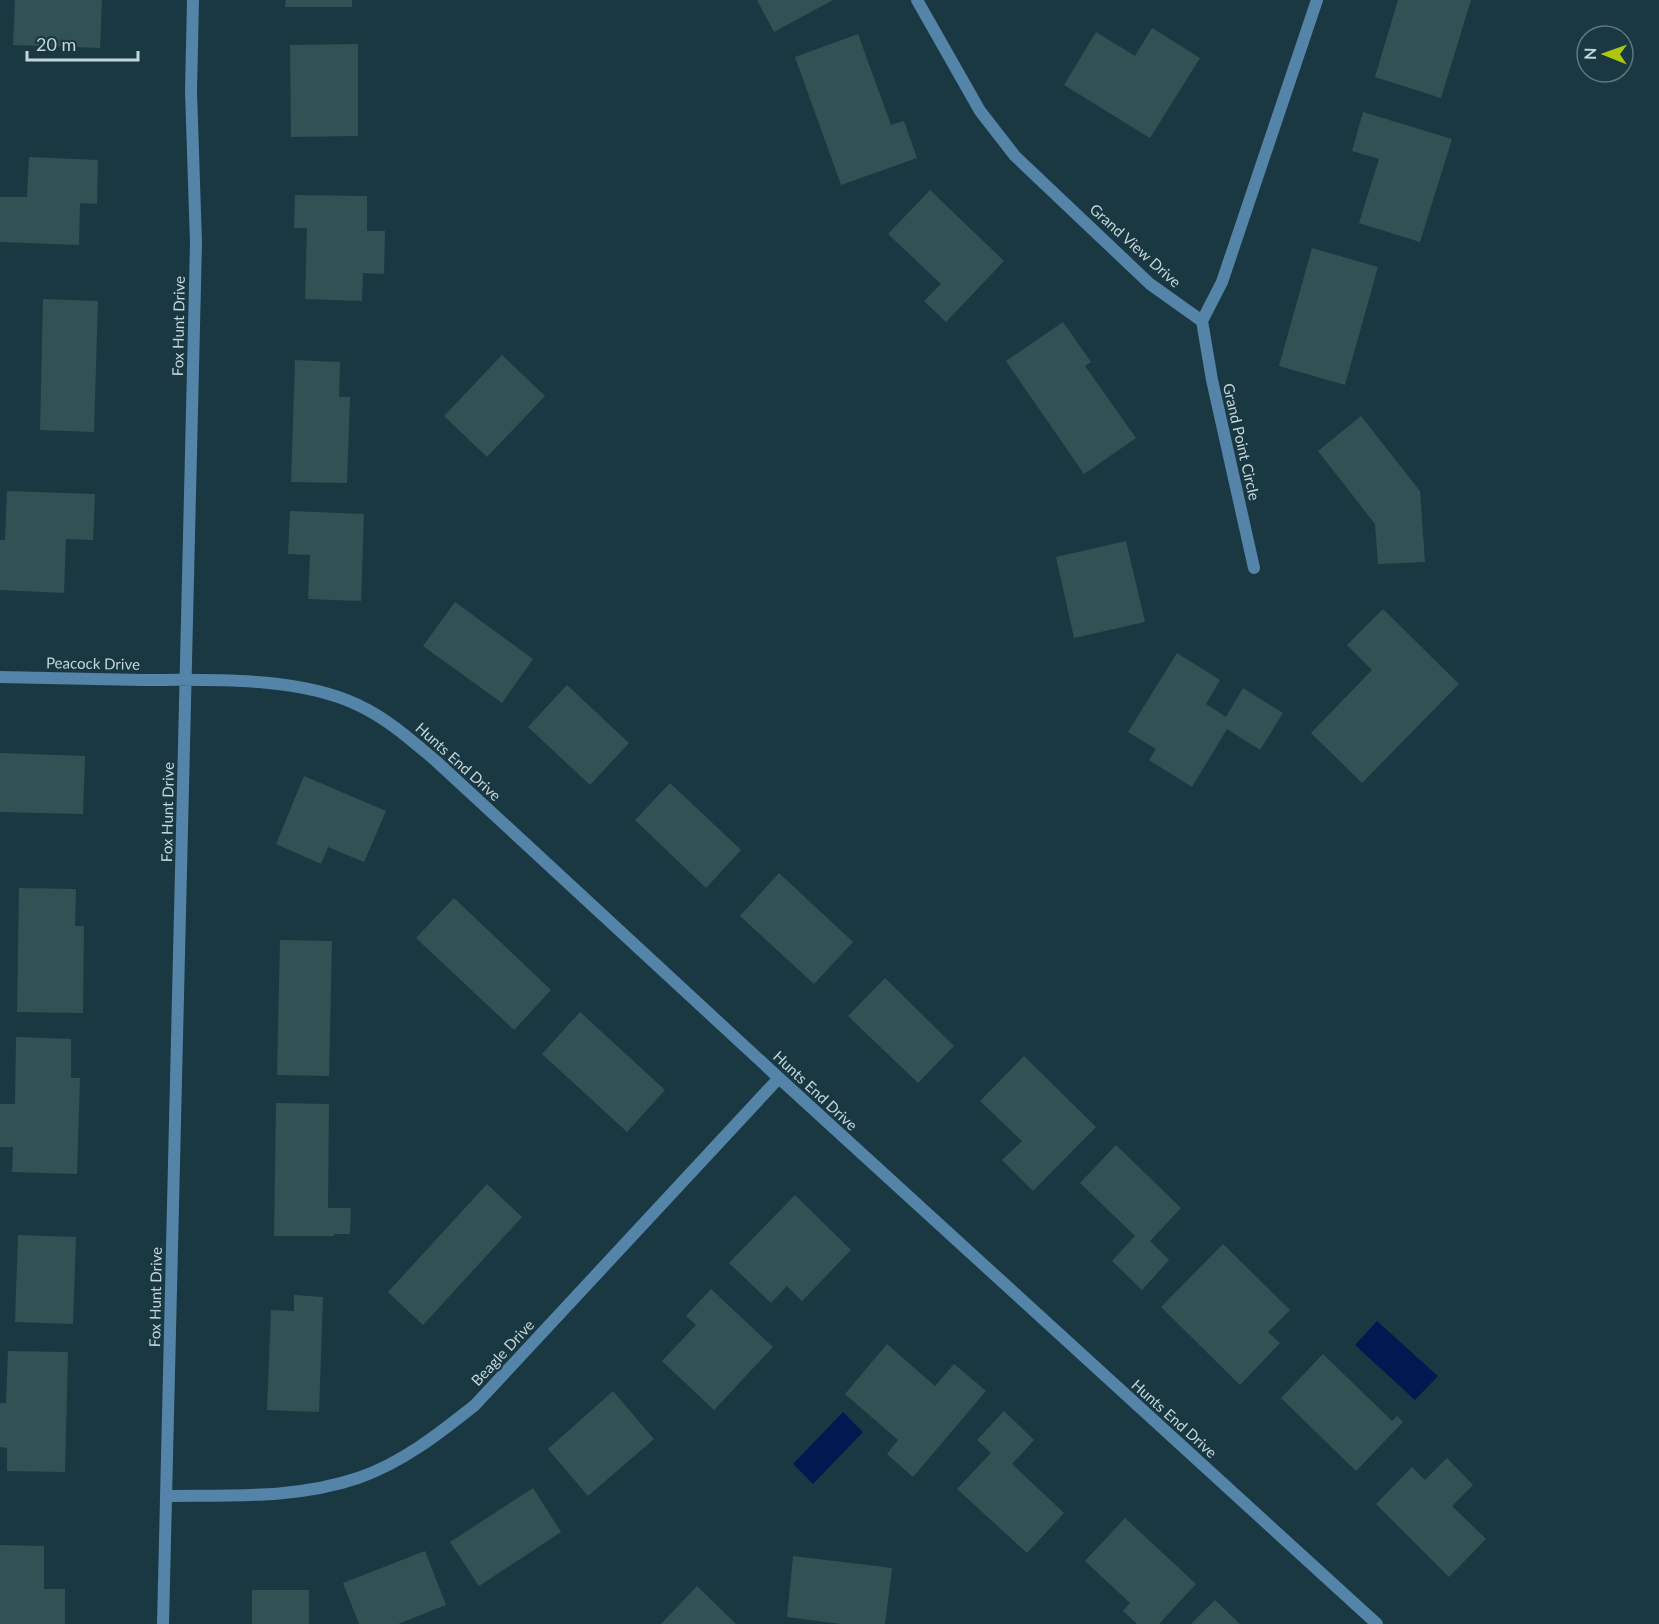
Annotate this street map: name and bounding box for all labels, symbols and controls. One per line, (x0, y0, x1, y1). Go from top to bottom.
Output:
scale bar (27, 24, 138, 62)
north arrow (1575, 24, 1635, 84)
text: 20 m (36, 33, 76, 55)
text: N (1580, 47, 1599, 60)
street label: Grand View Drive (1086, 200, 1185, 291)
street label: Fox Hunt Drive (168, 276, 188, 376)
street label: Grand Point Circle (1220, 381, 1264, 502)
street label: Peacock Drive (46, 653, 140, 673)
street label: Hunts End Drive (412, 718, 505, 804)
street label: Fox Hunt Drive (157, 762, 177, 862)
street label: Hunts End Drive (770, 1047, 862, 1134)
street label: Fox Hunt Drive (145, 1247, 165, 1347)
street label: Beagle Drive (467, 1315, 537, 1389)
street label: Hunts End Drive (1128, 1375, 1221, 1461)

